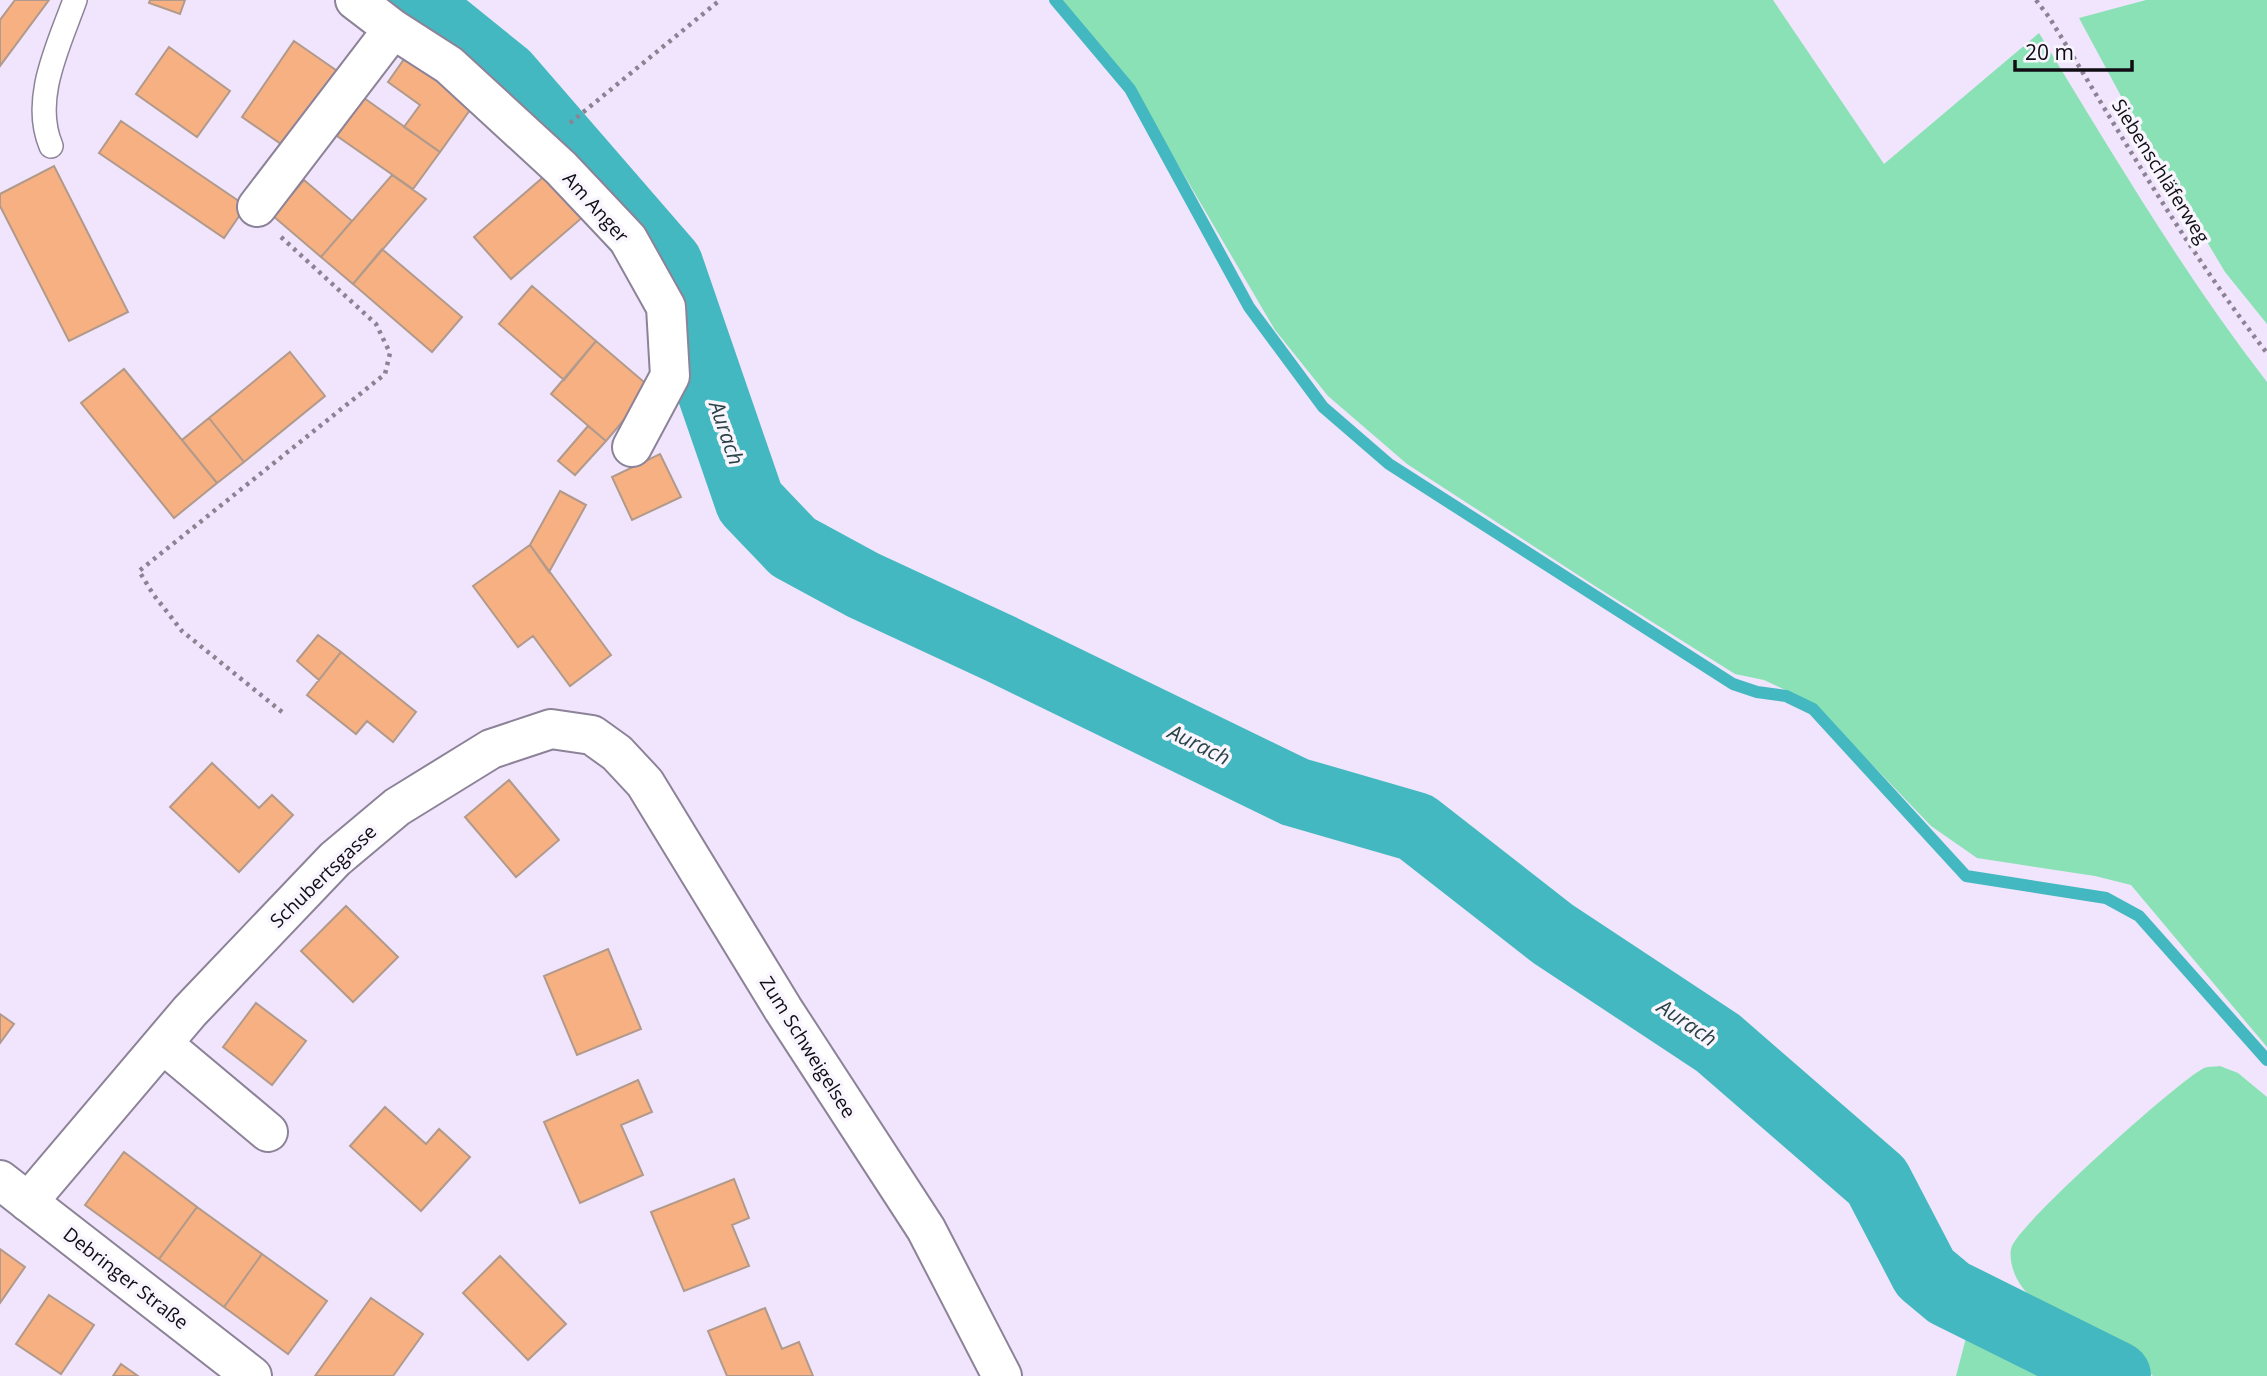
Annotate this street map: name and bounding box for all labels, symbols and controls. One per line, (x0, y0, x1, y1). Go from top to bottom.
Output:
scale bar (2015, 28, 2132, 72)
text: 20 m (2025, 38, 2074, 66)
street label: Siebenschläferweg (2106, 94, 2216, 248)
street label: Am Anger (557, 166, 635, 248)
water label: Aurach (702, 395, 751, 468)
water label: Aurach (1162, 716, 1235, 771)
street label: Schubertsgasse (264, 819, 382, 933)
street label: Zum Schweigelsee (754, 971, 862, 1123)
water label: Aurach (1651, 991, 1723, 1052)
street label: Debringer Straße (58, 1221, 194, 1335)

